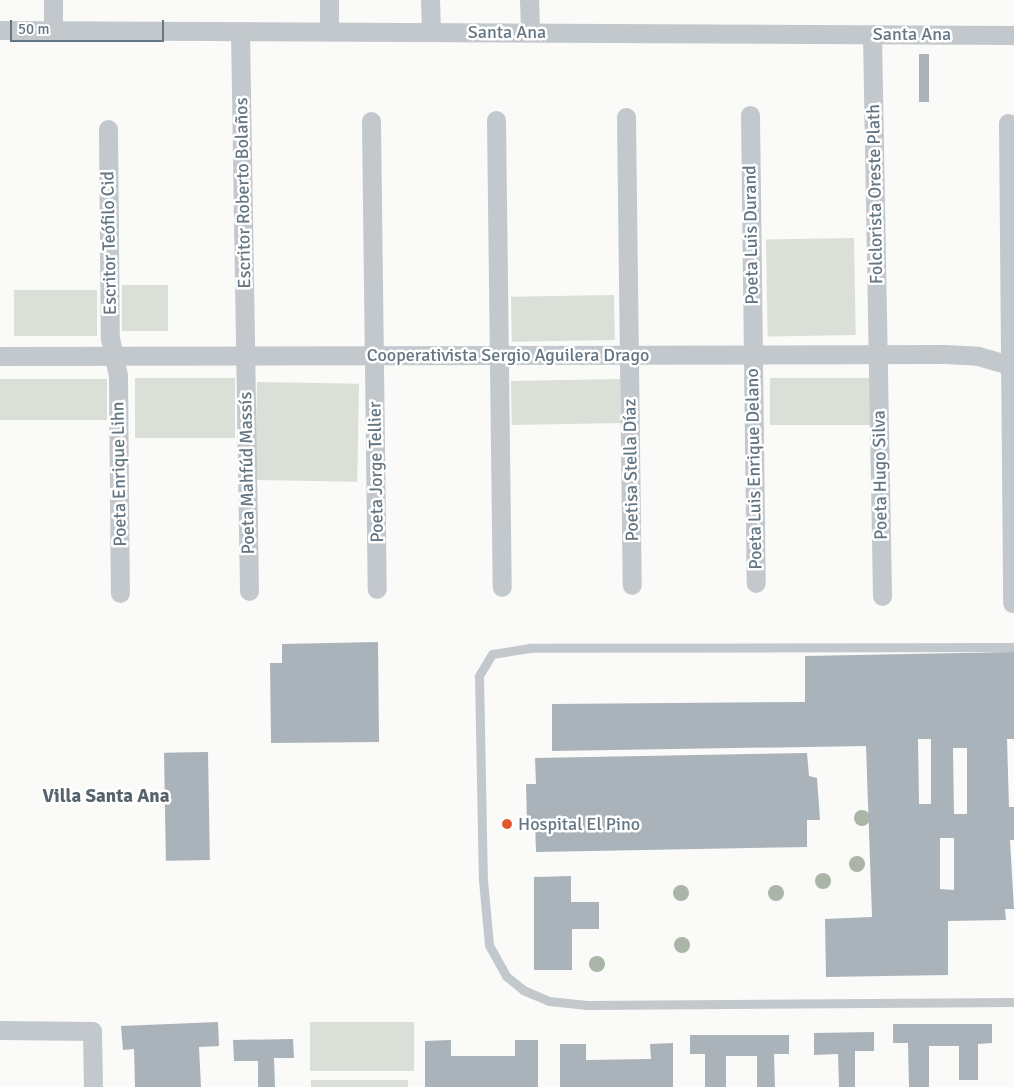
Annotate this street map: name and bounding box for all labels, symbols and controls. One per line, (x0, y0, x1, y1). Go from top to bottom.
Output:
scale bar (12, 10, 166, 42)
text: 50 m (18, 20, 49, 38)
street label: Santa Ana (468, 21, 546, 43)
street label: Santa Ana (873, 23, 951, 45)
street label: Escritor Roberto Bolaños (231, 97, 255, 289)
street label: Folclorista Oreste Plath (863, 104, 887, 284)
street label: Poeta Luis Durand (739, 165, 763, 305)
street label: Escritor Teófilo Cid (97, 171, 121, 315)
street label: Cooperativista Sergio Aguilera Drago (367, 344, 649, 366)
street label: Poeta Luis Enrique Delano (741, 368, 767, 570)
street label: Poeta Mahfúd Massís (235, 392, 259, 554)
street label: Poetisa Stella Díaz (619, 398, 643, 542)
street label: Poeta Enrique Lihn (107, 401, 131, 547)
street label: Poeta Jorge Tellier (364, 401, 388, 543)
street label: Poeta Hugo Silva (868, 410, 892, 540)
district label: Villa Santa Ana (43, 786, 169, 808)
place label: Hospital El Pino (518, 813, 640, 835)
marker: Hospital El Pino (500, 817, 514, 831)

